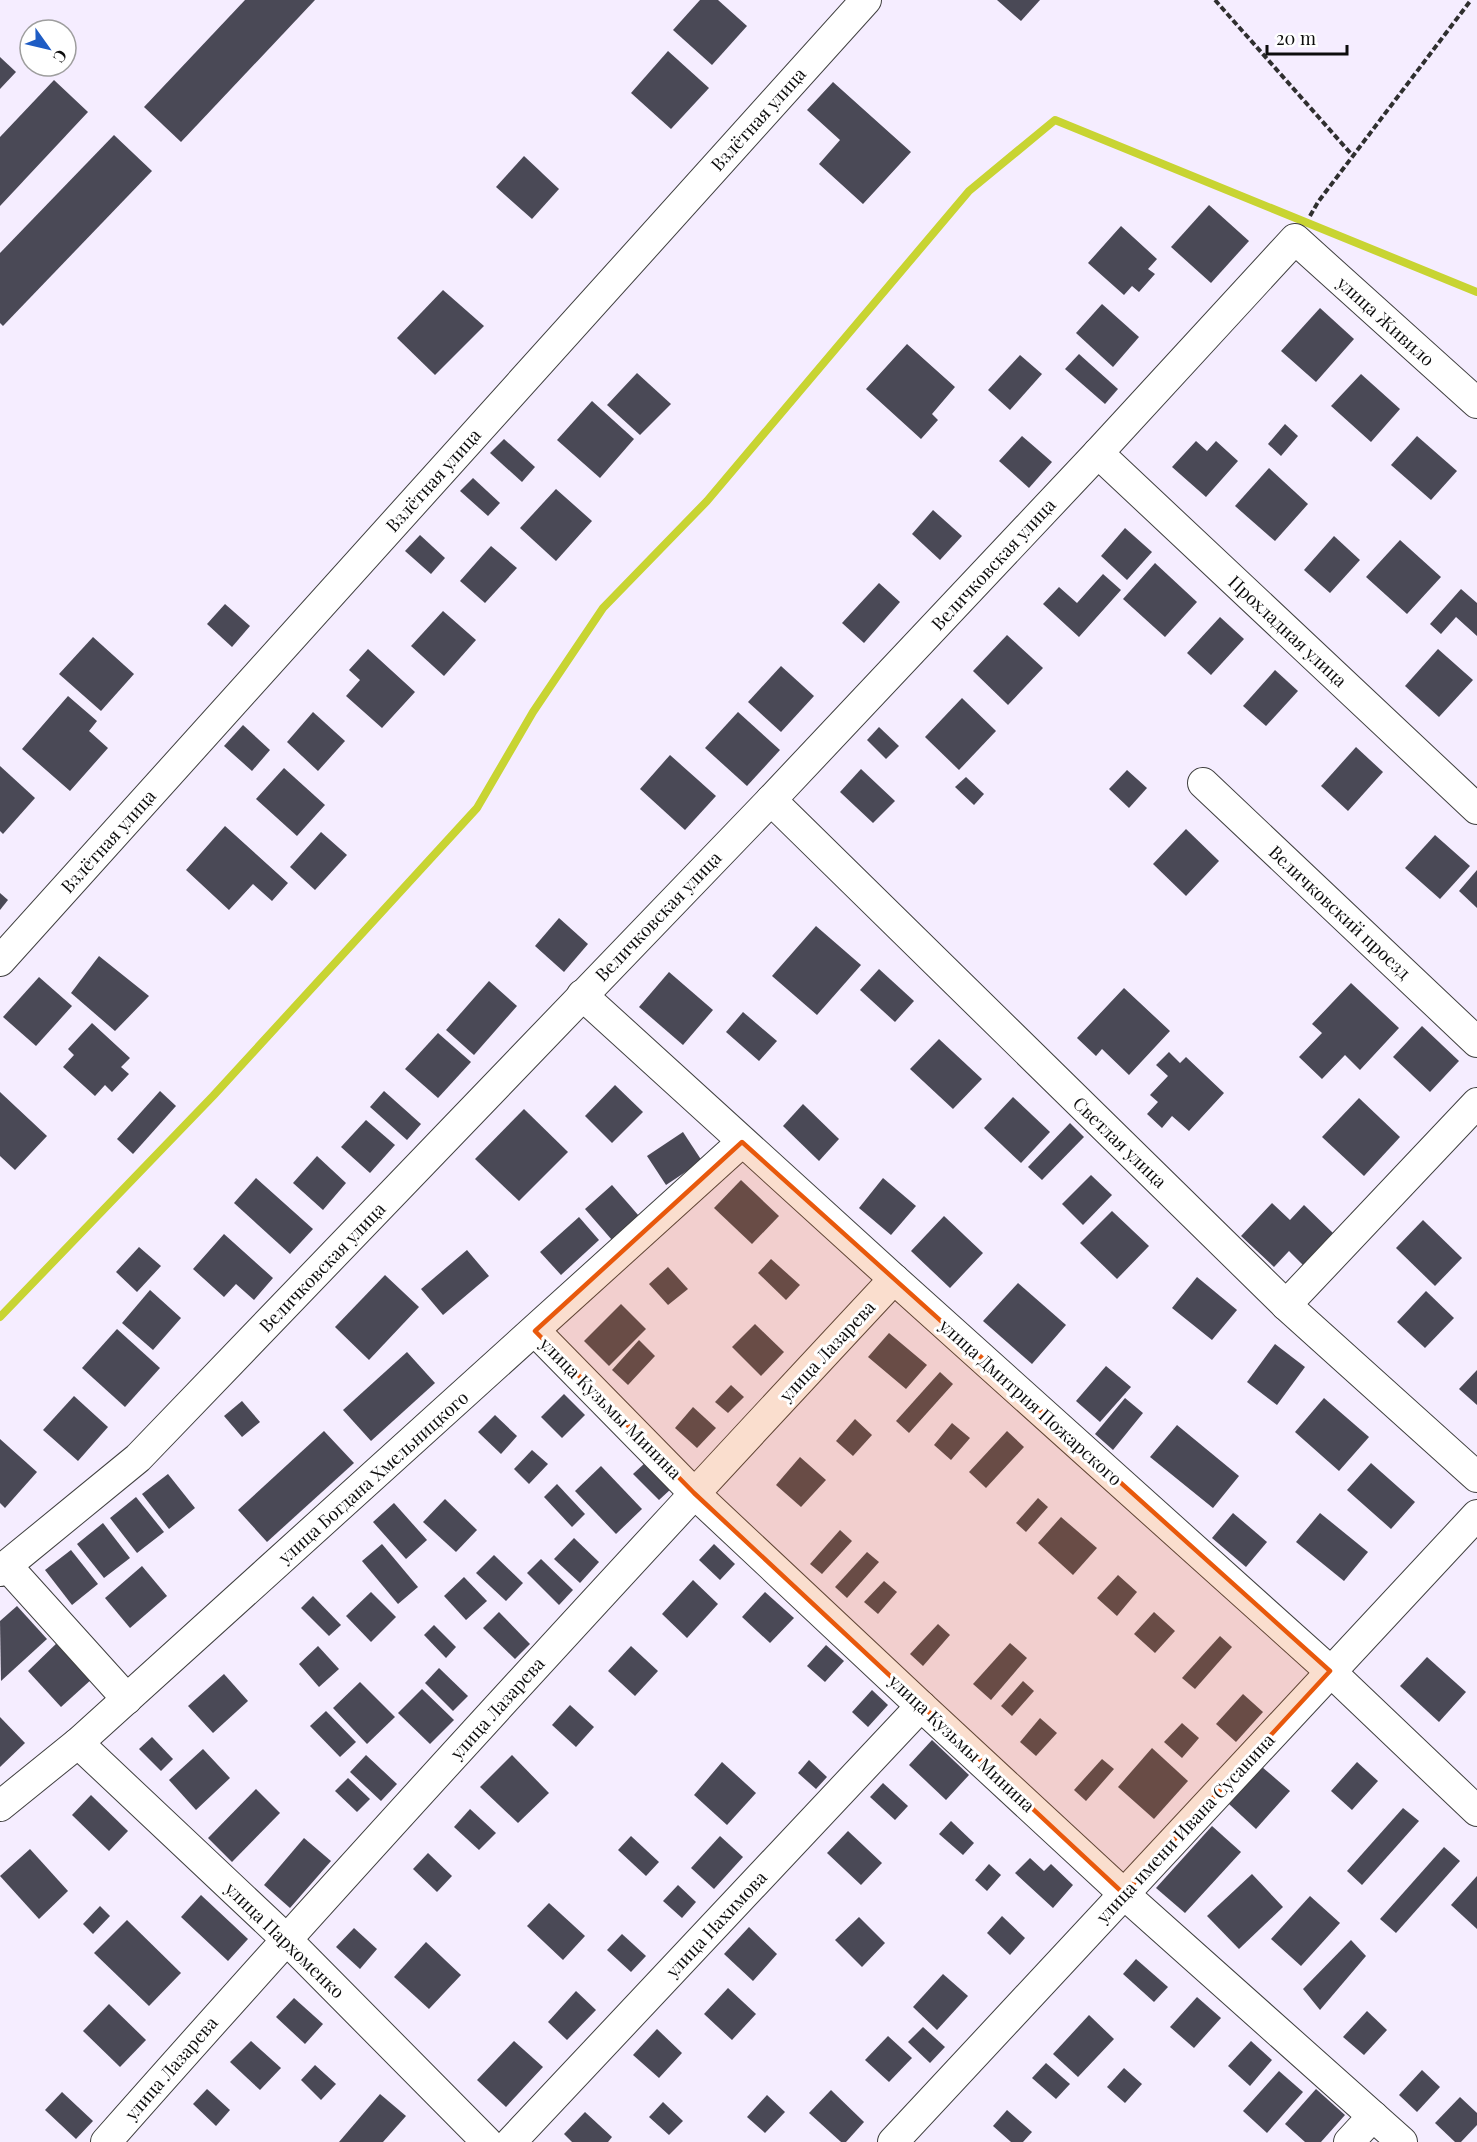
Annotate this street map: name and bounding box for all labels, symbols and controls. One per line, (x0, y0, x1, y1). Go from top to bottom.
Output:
north arrow (18, 18, 78, 78)
scale bar (1267, 18, 1346, 56)
text: 20 m (1276, 26, 1316, 50)
text: С (49, 46, 73, 67)
street label: Взлётная улица (705, 62, 811, 176)
street label: улица Живило (1331, 270, 1440, 371)
street label: Взлётная улица (380, 423, 486, 537)
street label: Величковская улица (926, 493, 1060, 635)
street label: Прохладная улица (1224, 570, 1352, 692)
street label: Взлётная улица (55, 784, 161, 898)
street label: Величковский проезд (1264, 840, 1416, 984)
street label: Величковская улица (590, 846, 726, 986)
street label: Светлая улица (1068, 1091, 1172, 1193)
street label: Величковская улица (254, 1197, 390, 1337)
street label: улица Лазарева (773, 1295, 880, 1407)
street label: улица Дмитрия Пожарского (934, 1313, 1128, 1491)
street label: улица Кузьмы Минина (534, 1331, 687, 1484)
street label: улица Богдана Хмельницкого (272, 1385, 473, 1569)
street label: улица Лазарева (444, 1652, 549, 1765)
street label: улица Кузьмы Минина (883, 1668, 1040, 1817)
street label: улица имени Ивана Сусанина (1090, 1728, 1280, 1929)
street label: улица Нахимова (660, 1865, 772, 1983)
street label: улица Пархоменко (219, 1876, 350, 2003)
street label: улица Лазарева (119, 2011, 223, 2126)

